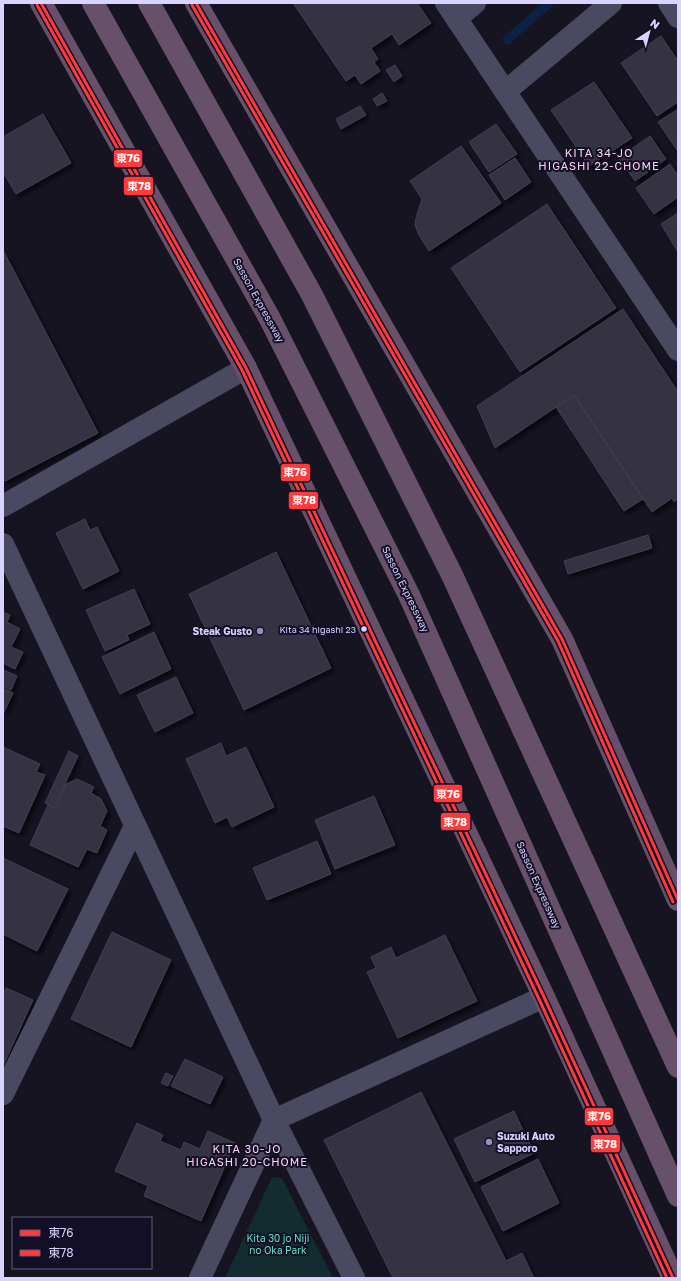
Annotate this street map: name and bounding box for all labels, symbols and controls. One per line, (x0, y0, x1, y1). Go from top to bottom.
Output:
north arrow (629, 12, 669, 52)
text: N (648, 16, 662, 31)
district label: KITA 34-JO HIGASHI 22-CHOME (538, 146, 660, 172)
line badge: 東76 (113, 149, 143, 168)
text: 東76 (116, 151, 140, 164)
line badge: 東78 (123, 176, 154, 196)
text: 東78 (127, 179, 151, 192)
street label: Sasson Expressway (231, 256, 287, 344)
line badge: 東76 (280, 463, 311, 482)
text: 東76 (283, 465, 307, 478)
line badge: 東78 (288, 491, 319, 510)
text: 東78 (292, 493, 316, 506)
street label: Sasson Expressway (380, 544, 432, 634)
place label: Kita 34 higashi 23 (279, 624, 356, 635)
marker: Kita 34 higashi 23 (359, 624, 369, 634)
place label: Steak Gusto (193, 625, 252, 637)
marker: Steak Gusto (255, 626, 265, 636)
line badge: 東76 (433, 784, 463, 803)
text: 東76 (436, 787, 460, 800)
line badge: 東78 (440, 812, 471, 831)
text: 東78 (443, 815, 467, 828)
street label: Sasson Expressway (514, 840, 564, 931)
line badge: 東76 (584, 1107, 614, 1126)
text: 東76 (587, 1109, 611, 1122)
place label: Suzuki Auto Sapporo (497, 1130, 555, 1154)
line badge: 東78 (590, 1134, 621, 1153)
marker: Suzuki Auto Sapporo (484, 1137, 494, 1147)
text: 東78 (593, 1137, 617, 1150)
district label: KITA 30-JO HIGASHI 20-CHOME (186, 1142, 308, 1168)
legend (12, 1217, 152, 1269)
text: 東76 (48, 1225, 74, 1240)
park label: Kita 30 jo Niji no Oka Park (246, 1232, 310, 1256)
text: 東78 (48, 1245, 74, 1260)

